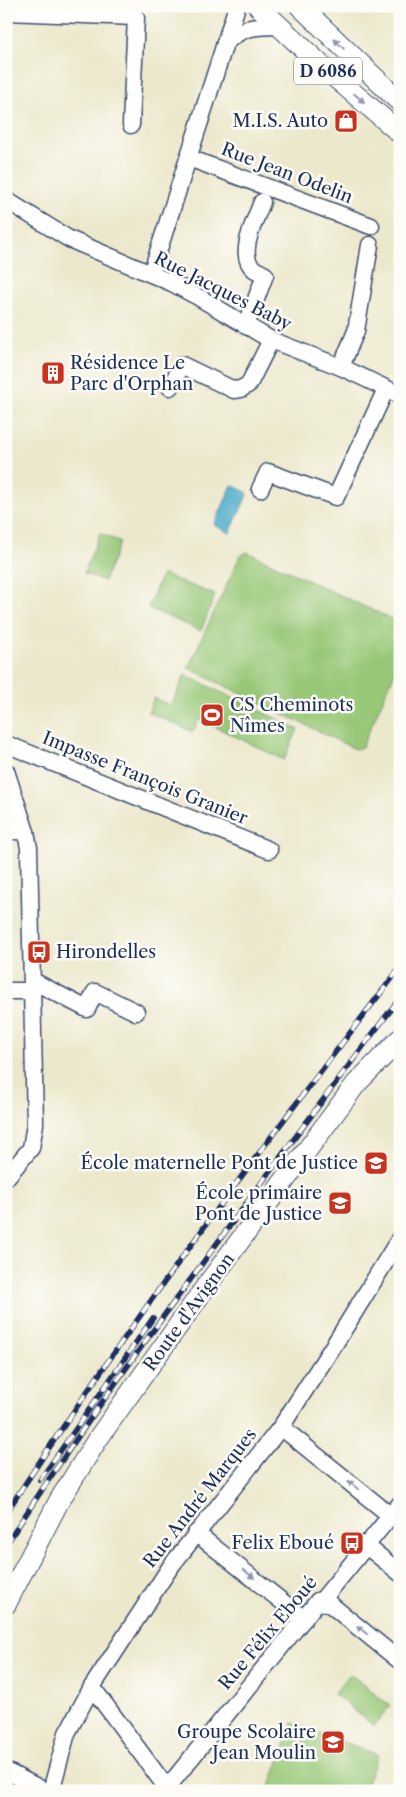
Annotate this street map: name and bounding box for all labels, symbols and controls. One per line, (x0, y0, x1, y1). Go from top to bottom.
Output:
one-way arrow (334, 38, 346, 50)
road number: D 6086 (294, 58, 362, 84)
one-way arrow (352, 92, 365, 103)
shop icon: M.I.S. Auto (333, 108, 359, 134)
place label: M.I.S. Auto (233, 110, 328, 132)
street label: Rue Jean Odelin (218, 138, 356, 208)
street label: Rue Jacques Baby (151, 247, 296, 336)
place label: Résidence Le Parc d'Orphan (70, 352, 193, 395)
building icon: Résidence Le Parc d'Orphan (40, 360, 66, 386)
place label: CS Cheminots Nîmes (230, 694, 353, 737)
sports icon: CS Cheminots Nîmes (199, 702, 225, 728)
street label: Impasse François Granier (39, 727, 251, 829)
bus stop icon: Hirondelles (26, 939, 52, 965)
place label: Hirondelles (56, 941, 156, 963)
school or university icon: École maternelle Pont de Justice (363, 1150, 389, 1176)
place label: École maternelle Pont de Justice (81, 1151, 358, 1174)
place label: École primaire Pont de Justice (195, 1181, 322, 1225)
school or university icon: École primaire Pont de Justice (327, 1190, 353, 1216)
street label: Route d'Avignon (139, 1249, 239, 1375)
street label: Rue André Marques (139, 1424, 261, 1572)
one-way arrow (347, 1479, 360, 1490)
bus stop icon: Felix Eboué (339, 1530, 365, 1556)
place label: Felix Eboué (232, 1532, 334, 1554)
one-way arrow (242, 1568, 255, 1579)
street label: Rue Félix Eboué (214, 1572, 322, 1694)
one-way arrow (356, 1624, 369, 1635)
place label: Groupe Scolaire Jean Moulin (177, 1721, 316, 1764)
school or university icon: Groupe Scolaire Jean Moulin (320, 1729, 346, 1755)

